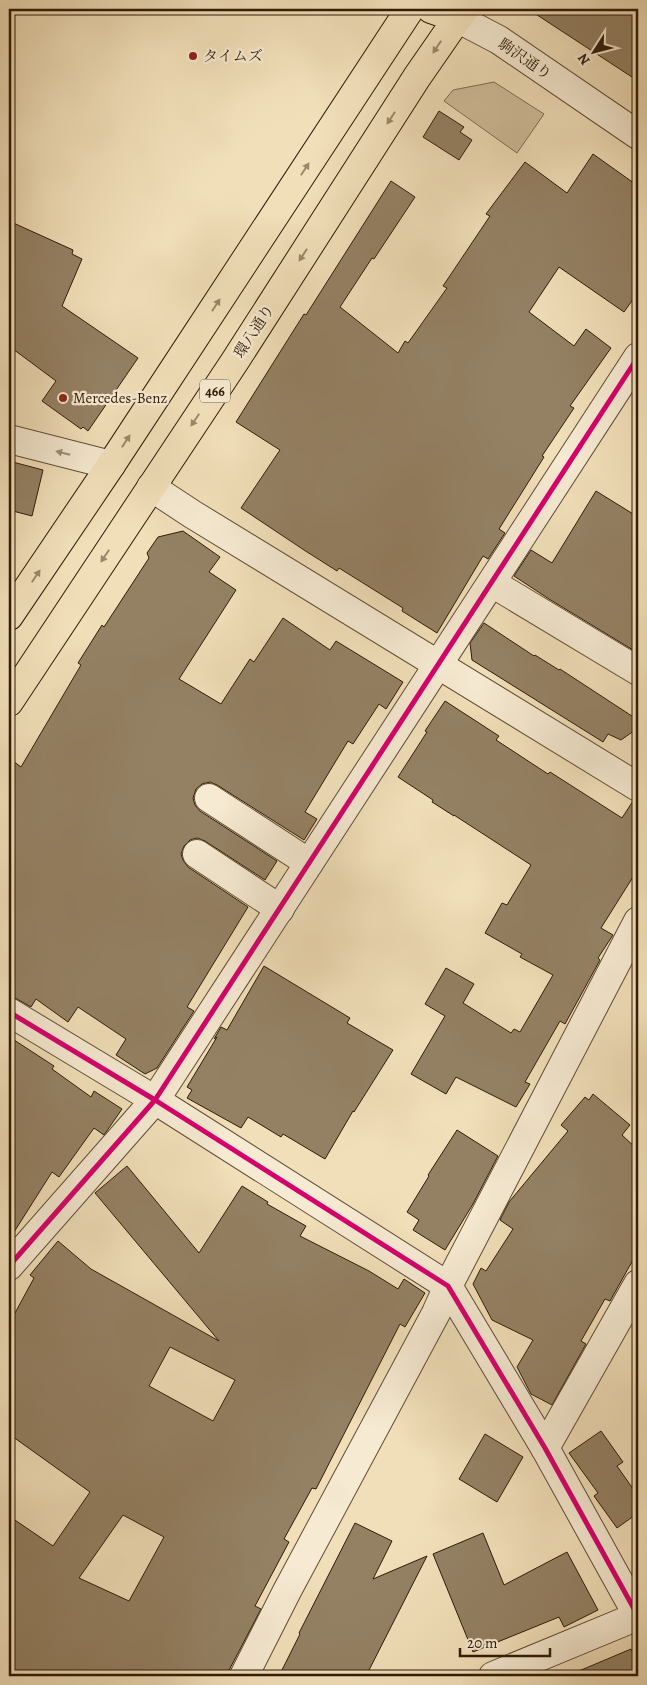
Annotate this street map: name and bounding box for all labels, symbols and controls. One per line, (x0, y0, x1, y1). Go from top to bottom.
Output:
north arrow (570, 28, 620, 78)
street label: 駒沢通り (495, 34, 555, 84)
one-way arrow (432, 41, 442, 54)
place label: タイムズ (203, 46, 263, 66)
marker: タイムズ (187, 50, 199, 62)
text: N (573, 50, 595, 69)
one-way arrow (386, 112, 396, 125)
one-way arrow (300, 162, 309, 176)
one-way arrow (298, 248, 308, 261)
one-way arrow (211, 298, 220, 312)
street label: 環八通り (229, 300, 279, 362)
road number: 466 (200, 380, 230, 402)
place label: Mercedes-Benz (73, 388, 167, 408)
marker: Mercedes-Benz (57, 392, 69, 404)
one-way arrow (191, 414, 200, 427)
one-way arrow (122, 434, 131, 448)
one-way arrow (56, 449, 71, 457)
one-way arrow (100, 549, 110, 562)
one-way arrow (31, 569, 41, 583)
scale bar (460, 1625, 550, 1657)
text: 20 m (467, 1633, 498, 1653)

